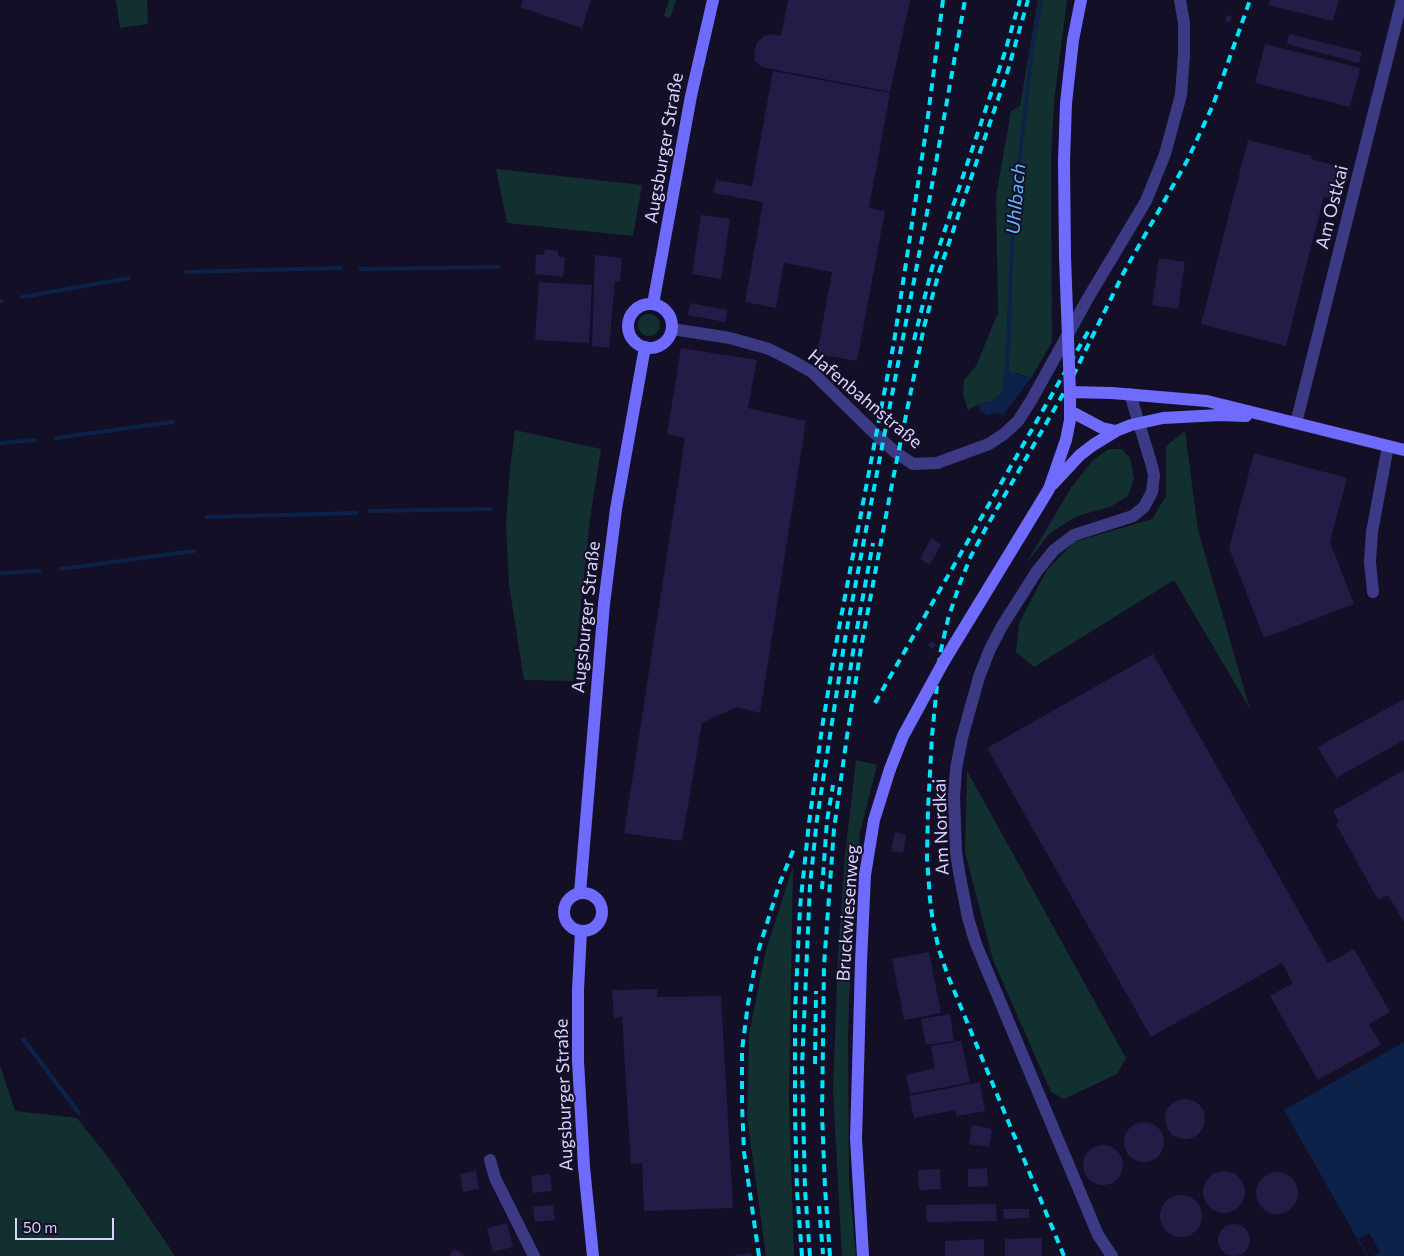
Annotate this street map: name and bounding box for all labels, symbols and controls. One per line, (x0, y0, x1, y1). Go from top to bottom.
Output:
street label: Augsburger Straße (640, 71, 688, 225)
water label: Uhlbach (1002, 163, 1030, 235)
street label: Am Ostkai (1311, 163, 1353, 251)
street label: Hafenbahnstraße (804, 345, 926, 453)
street label: Augsburger Straße (567, 540, 605, 694)
street label: Am Nordkai (929, 778, 953, 876)
street label: Bruckwiesenweg (832, 844, 864, 982)
street label: Augsburger Straße (551, 1018, 577, 1172)
scale bar (18, 1208, 116, 1240)
text: 50 m (23, 1218, 57, 1236)

